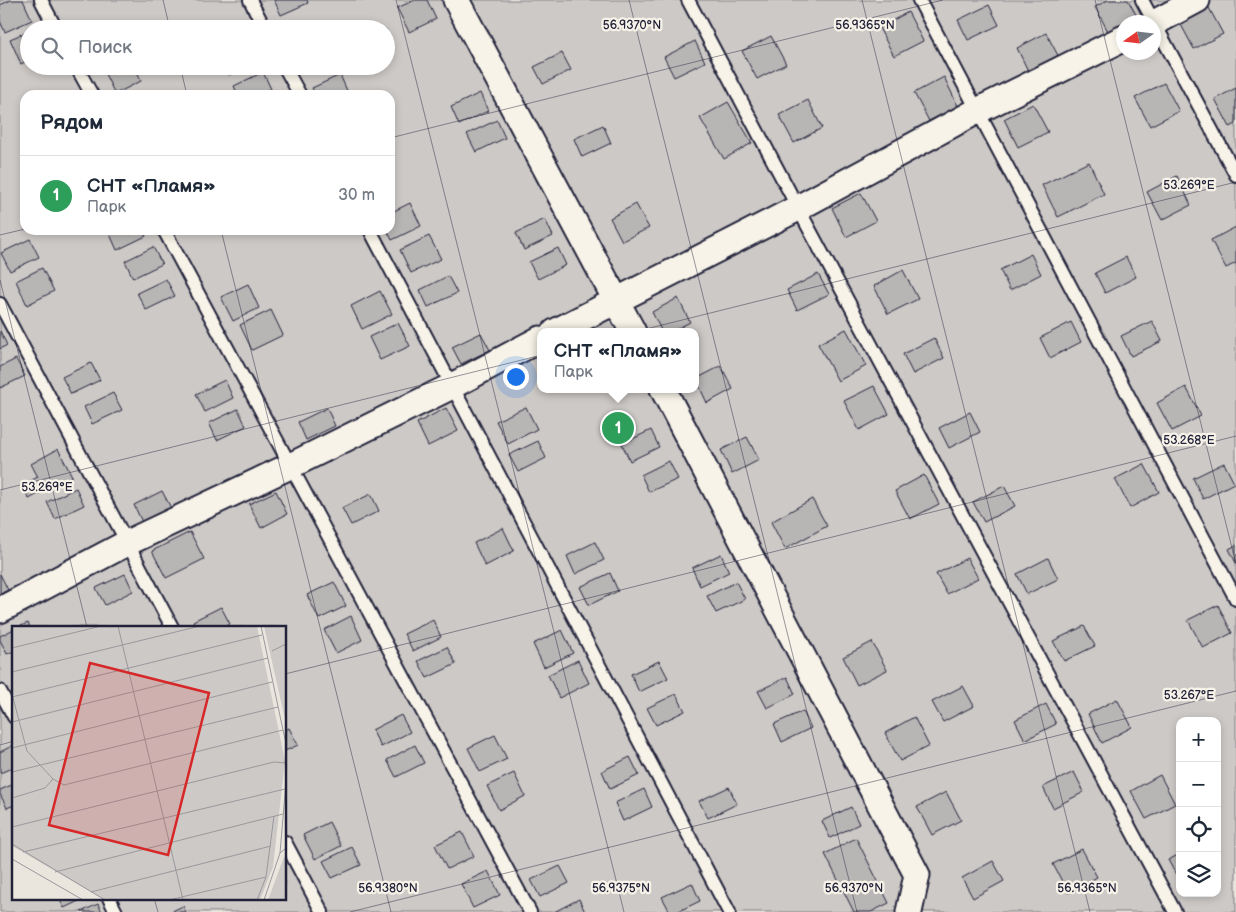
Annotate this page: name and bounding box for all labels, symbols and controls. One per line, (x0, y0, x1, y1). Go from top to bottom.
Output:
north arrow (1116, 15, 1161, 60)
text: 56.9370°N (603, 18, 661, 33)
text: 56.9365°N (835, 18, 895, 33)
search box (20, 20, 395, 75)
icon: search (38, 34, 66, 62)
text: Поиск (78, 36, 132, 59)
text: Рядом (40, 110, 103, 135)
text: СНТ «Пламя» (87, 175, 216, 198)
text: 53.269°E (1163, 178, 1215, 193)
text: 1 (53, 186, 59, 205)
text: 30 m (338, 186, 375, 205)
text: Парк (87, 198, 126, 217)
popup (537, 328, 699, 393)
text: СНТ «Пламя» (554, 340, 682, 363)
text: Парк (554, 363, 593, 382)
your location (503, 364, 529, 390)
pin: 1 (602, 409, 634, 447)
text: 53.268°E (1163, 433, 1215, 448)
text: 53.269°E (21, 480, 73, 495)
inset map (12, 626, 286, 900)
text: 53.267°E (1164, 688, 1214, 703)
map controls (1176, 717, 1221, 897)
button: + (1176, 717, 1221, 762)
button: − (1176, 762, 1221, 807)
button: locate (1176, 807, 1221, 852)
button: layers (1176, 852, 1221, 897)
text: 56.9380°N (358, 881, 418, 896)
text: 56.9375°N (592, 881, 650, 896)
text: 56.9370°N (825, 881, 883, 896)
text: 56.9365°N (1057, 881, 1117, 896)

